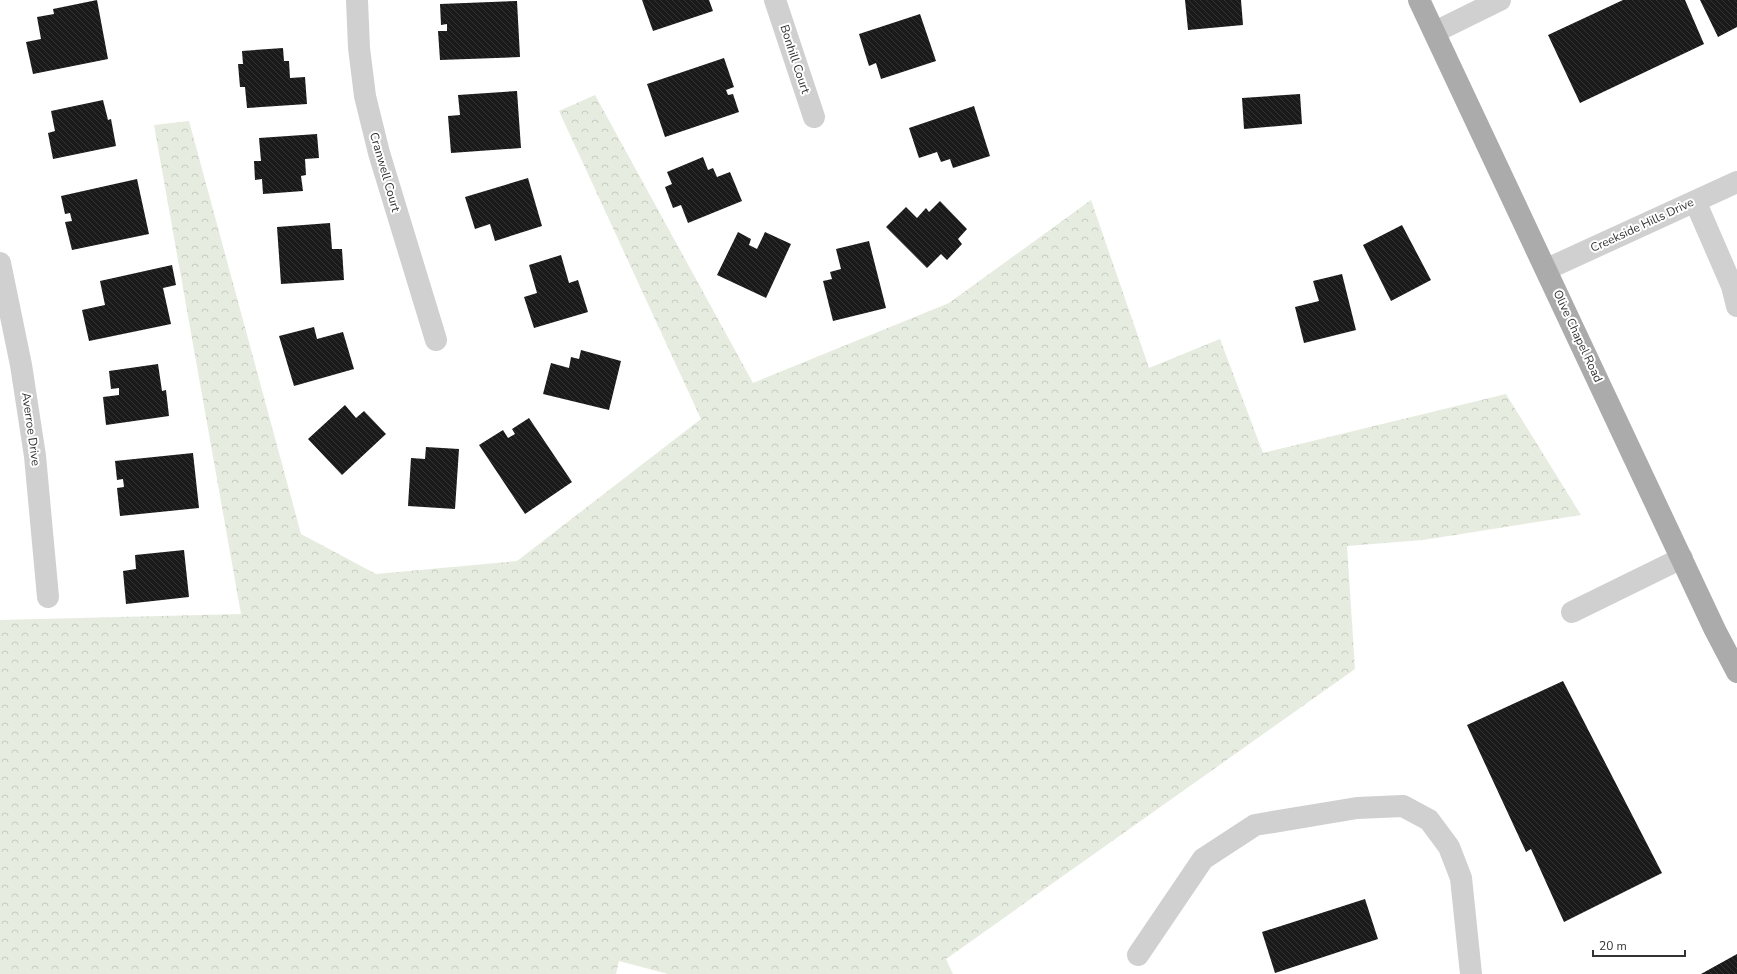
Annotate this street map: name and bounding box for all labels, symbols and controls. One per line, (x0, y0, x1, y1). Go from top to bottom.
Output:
street label: Bonhill Court (776, 23, 814, 96)
street label: Cranwell Court (366, 130, 404, 214)
street label: Creekside Hills Drive (1588, 194, 1696, 256)
street label: Olive Chapel Road (1550, 287, 1606, 385)
street label: Averroe Drive (18, 391, 44, 467)
scale bar (1593, 932, 1685, 958)
text: 20 m (1599, 938, 1627, 954)

